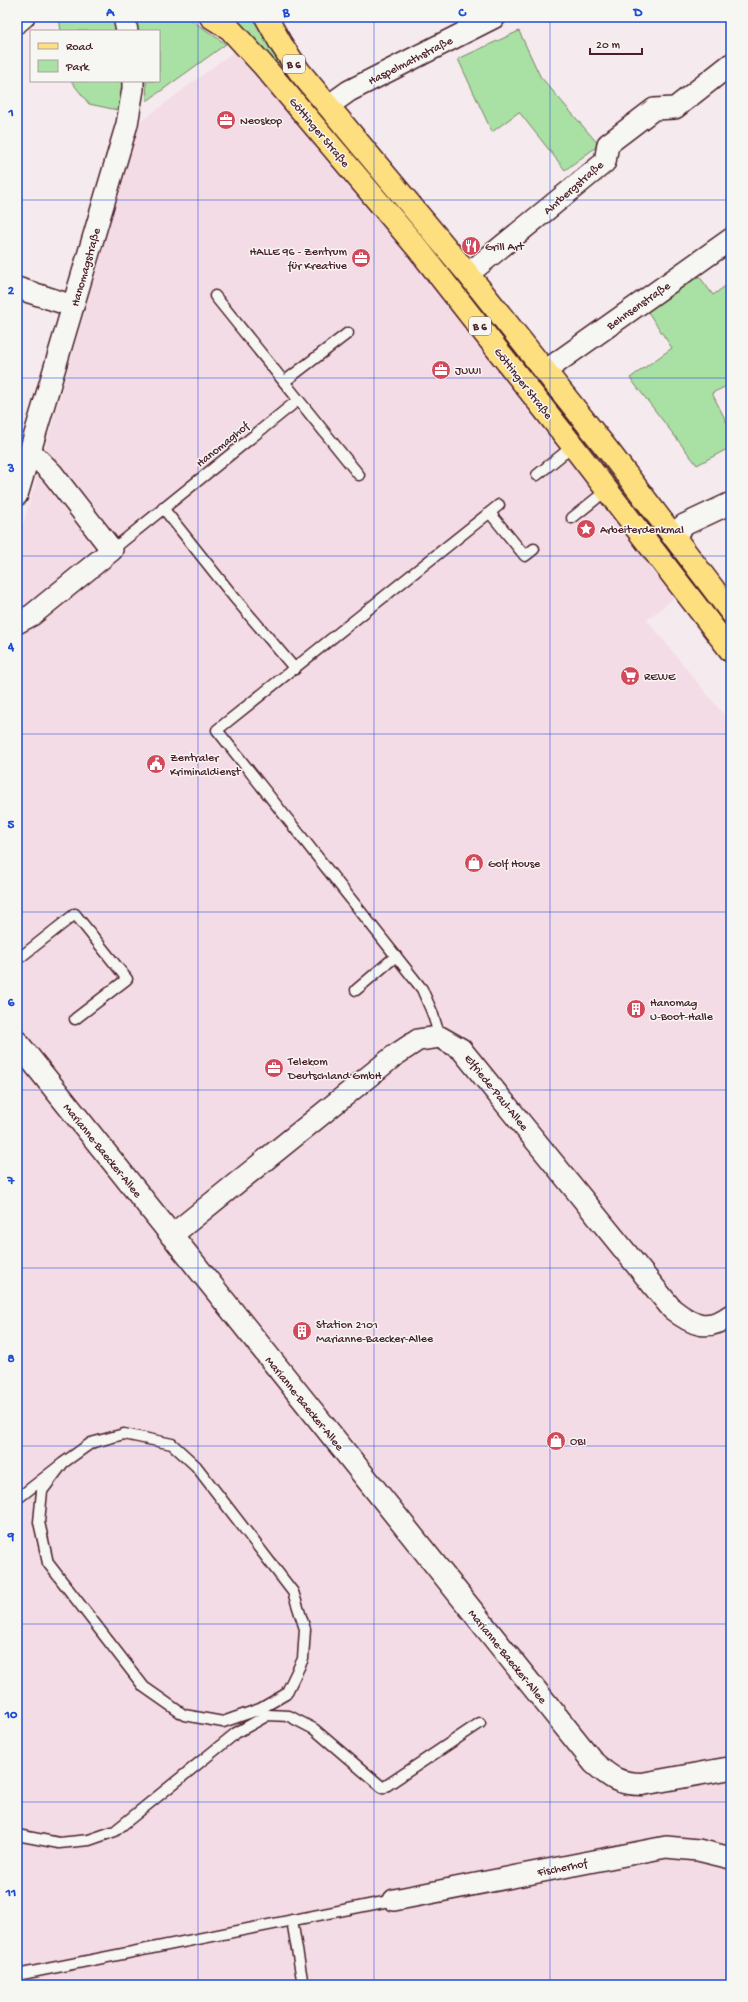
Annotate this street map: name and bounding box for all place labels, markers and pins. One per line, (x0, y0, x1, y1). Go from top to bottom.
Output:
office icon: Neoskop (215, 109, 237, 131)
place label: Neoskop (240, 115, 282, 129)
restaurant icon: Grill Art (460, 235, 482, 257)
place label: Grill Art (485, 241, 525, 255)
place label: HALLE 96 - Zentrum für Kreative (249, 246, 348, 274)
office icon: HALLE 96 - Zentrum für Kreative (350, 247, 372, 269)
office icon: JUWI (430, 359, 452, 381)
place label: JUWI (455, 365, 481, 379)
place icon: Arbeiterdenkmal (575, 518, 597, 540)
place label: Arbeiterdenkmal (600, 524, 684, 538)
supermarket icon: REWE (619, 665, 641, 687)
place label: REWE (644, 671, 676, 685)
place label: Zentraler Kriminaldienst (170, 752, 242, 780)
public building icon: Zentraler Kriminaldienst (145, 753, 167, 775)
shop icon: Golf House (463, 852, 485, 874)
place label: Golf House (488, 858, 541, 872)
place label: Hanomag U-Boot-Halle (650, 997, 714, 1025)
building icon: Hanomag U-Boot-Halle (625, 998, 647, 1020)
place label: Telekom Deutschland GmbH (287, 1056, 382, 1084)
office icon: Telekom Deutschland GmbH (263, 1057, 285, 1079)
place label: Station 2101 Marianne-Baecker-Allee (316, 1319, 434, 1347)
building icon: Station 2101 Marianne-Baecker-Allee (291, 1320, 313, 1342)
shop icon: OBI (545, 1430, 567, 1452)
place label: OBI (570, 1436, 586, 1450)

